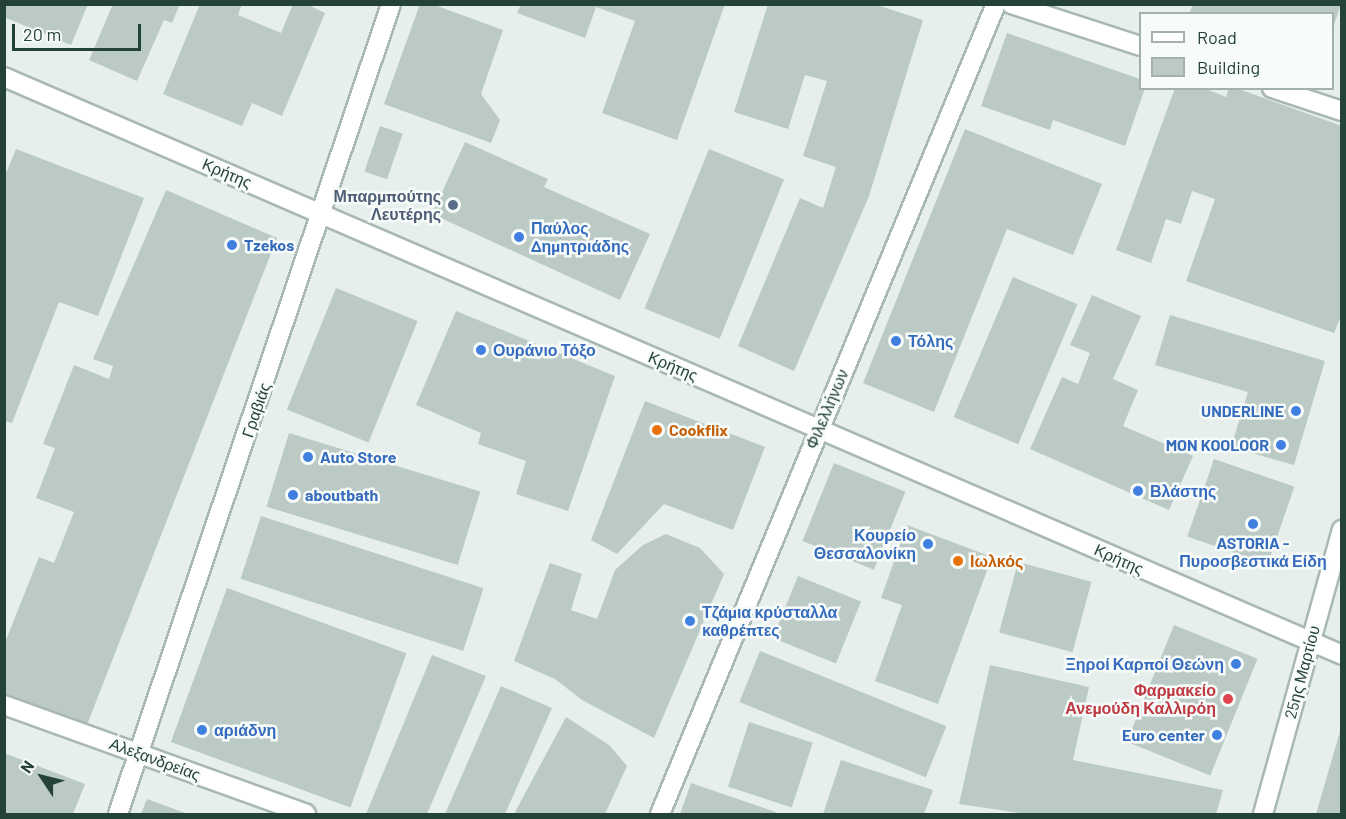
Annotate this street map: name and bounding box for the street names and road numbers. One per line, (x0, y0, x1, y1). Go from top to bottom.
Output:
street label: Κρήτης (199, 154, 255, 192)
street label: Κρήτης (645, 347, 701, 385)
street label: Φιλελλήνων (802, 366, 852, 452)
street label: Γραβιάς (238, 380, 274, 440)
street label: Κρήτης (1092, 540, 1146, 578)
street label: 25ης Μαρτίου (1280, 623, 1324, 721)
street label: Αλεξανδρείας (107, 734, 203, 784)

